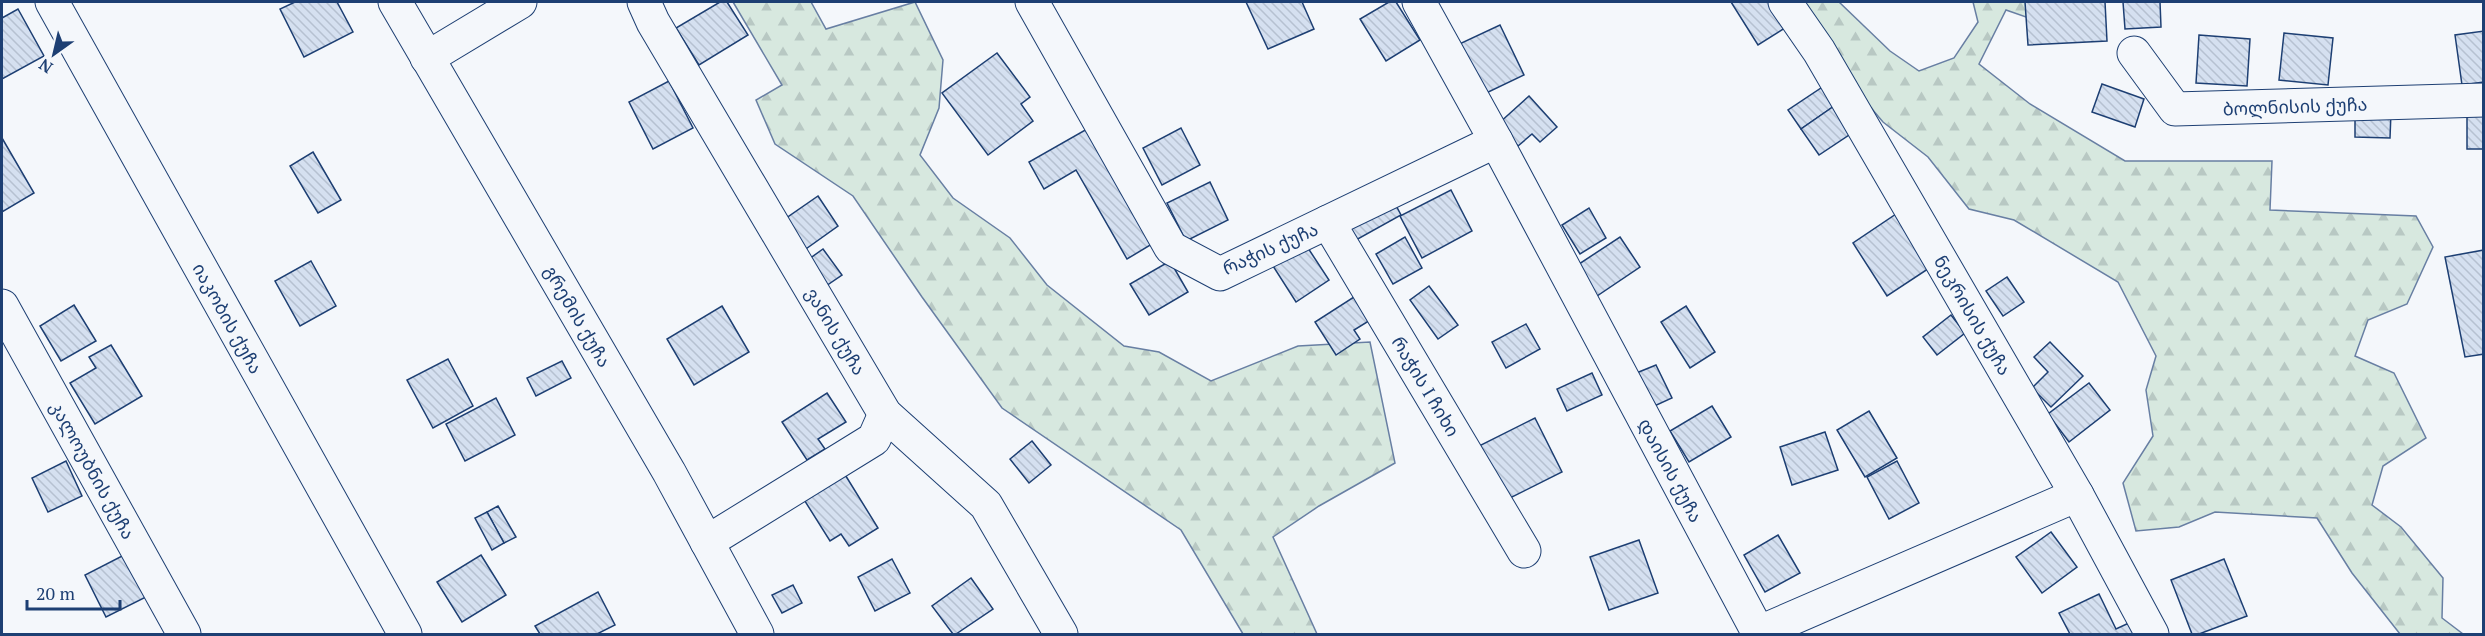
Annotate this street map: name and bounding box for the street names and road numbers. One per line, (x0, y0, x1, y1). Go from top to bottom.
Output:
street label: ბოლნისის ქუჩა (2222, 91, 2368, 121)
street label: რაჭის ქუჩა (1218, 216, 1322, 280)
street label: ნეკრისის ქუჩა (1929, 251, 2017, 379)
street label: იაკობის ქუჩა (188, 258, 268, 378)
street label: გრემის ქუჩა (539, 261, 617, 371)
street label: ვანის ქუჩა (800, 283, 872, 379)
street label: რაჭის I ჩიხი (1387, 331, 1465, 441)
street label: კალოუბნის ქუჩა (45, 397, 141, 543)
street label: დაისის ქუჩა (1634, 414, 1708, 526)

